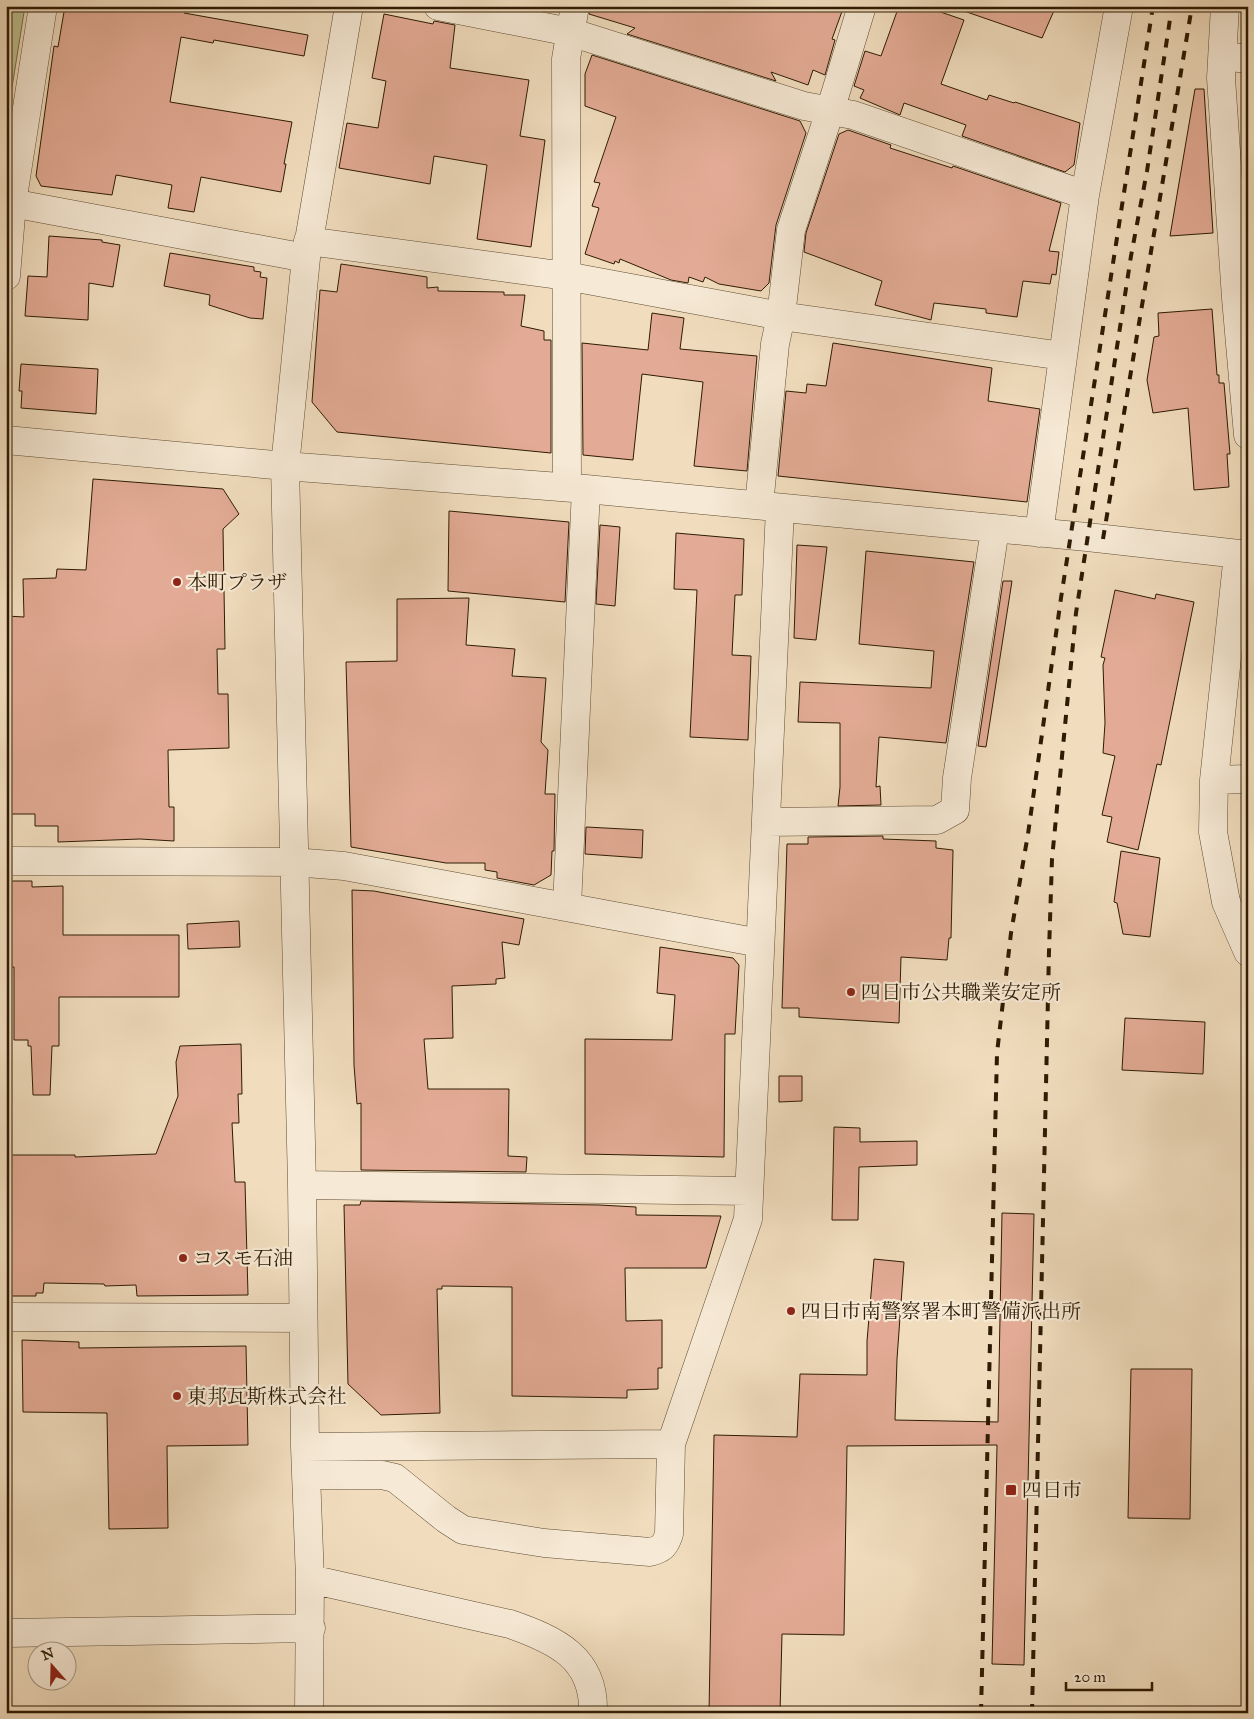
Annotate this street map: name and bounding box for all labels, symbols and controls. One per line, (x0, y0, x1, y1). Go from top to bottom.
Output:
place label: 本町プラザ (187, 570, 287, 594)
marker: 本町プラザ (171, 576, 183, 588)
place label: 四日市公共職業安定所 (861, 980, 1061, 1004)
marker: 四日市公共職業安定所 (845, 986, 857, 998)
place label: コスモ石油 (193, 1246, 293, 1270)
marker: コスモ石油 (177, 1252, 189, 1264)
place label: 四日市南警察署本町警備派出所 (801, 1299, 1081, 1323)
marker: 四日市南警察署本町警備派出所 (785, 1305, 797, 1317)
place label: 東邦瓦斯株式会社 (187, 1384, 347, 1408)
marker: 東邦瓦斯株式会社 (171, 1390, 183, 1402)
place label: 四日市 (1022, 1478, 1082, 1502)
marker: 四日市 (1004, 1483, 1018, 1497)
north arrow (28, 1642, 78, 1692)
text: N (39, 1644, 56, 1664)
scale bar (1066, 1659, 1153, 1691)
text: 20 m (1074, 1668, 1106, 1686)

